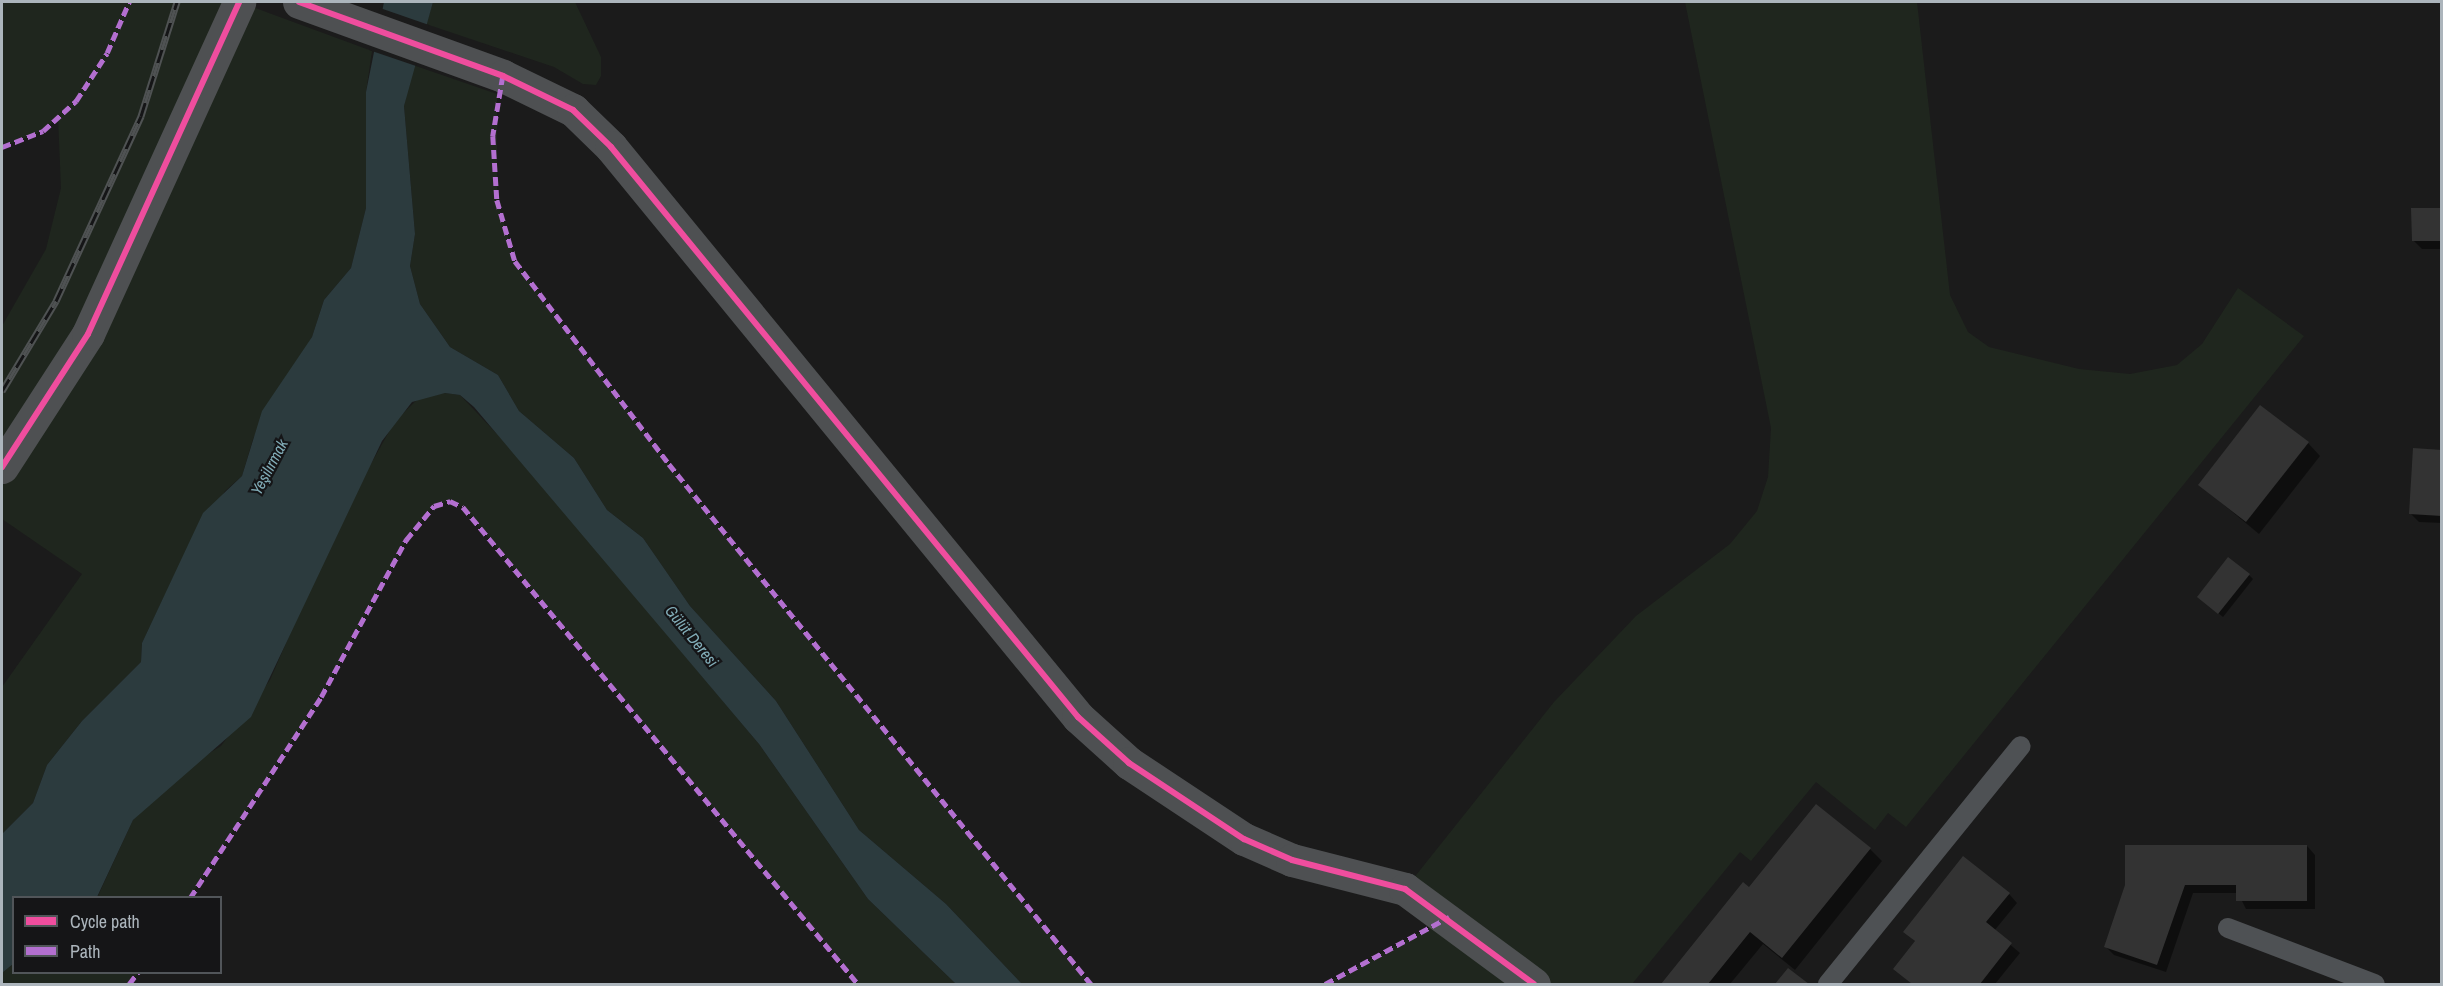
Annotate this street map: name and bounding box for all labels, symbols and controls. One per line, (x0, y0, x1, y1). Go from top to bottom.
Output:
water label: Yeşilırmak (246, 436, 292, 498)
water label: Gülüt Deresi (661, 601, 723, 671)
legend (12, 896, 222, 974)
text: Cycle path (70, 909, 140, 934)
text: Path (70, 939, 100, 964)

